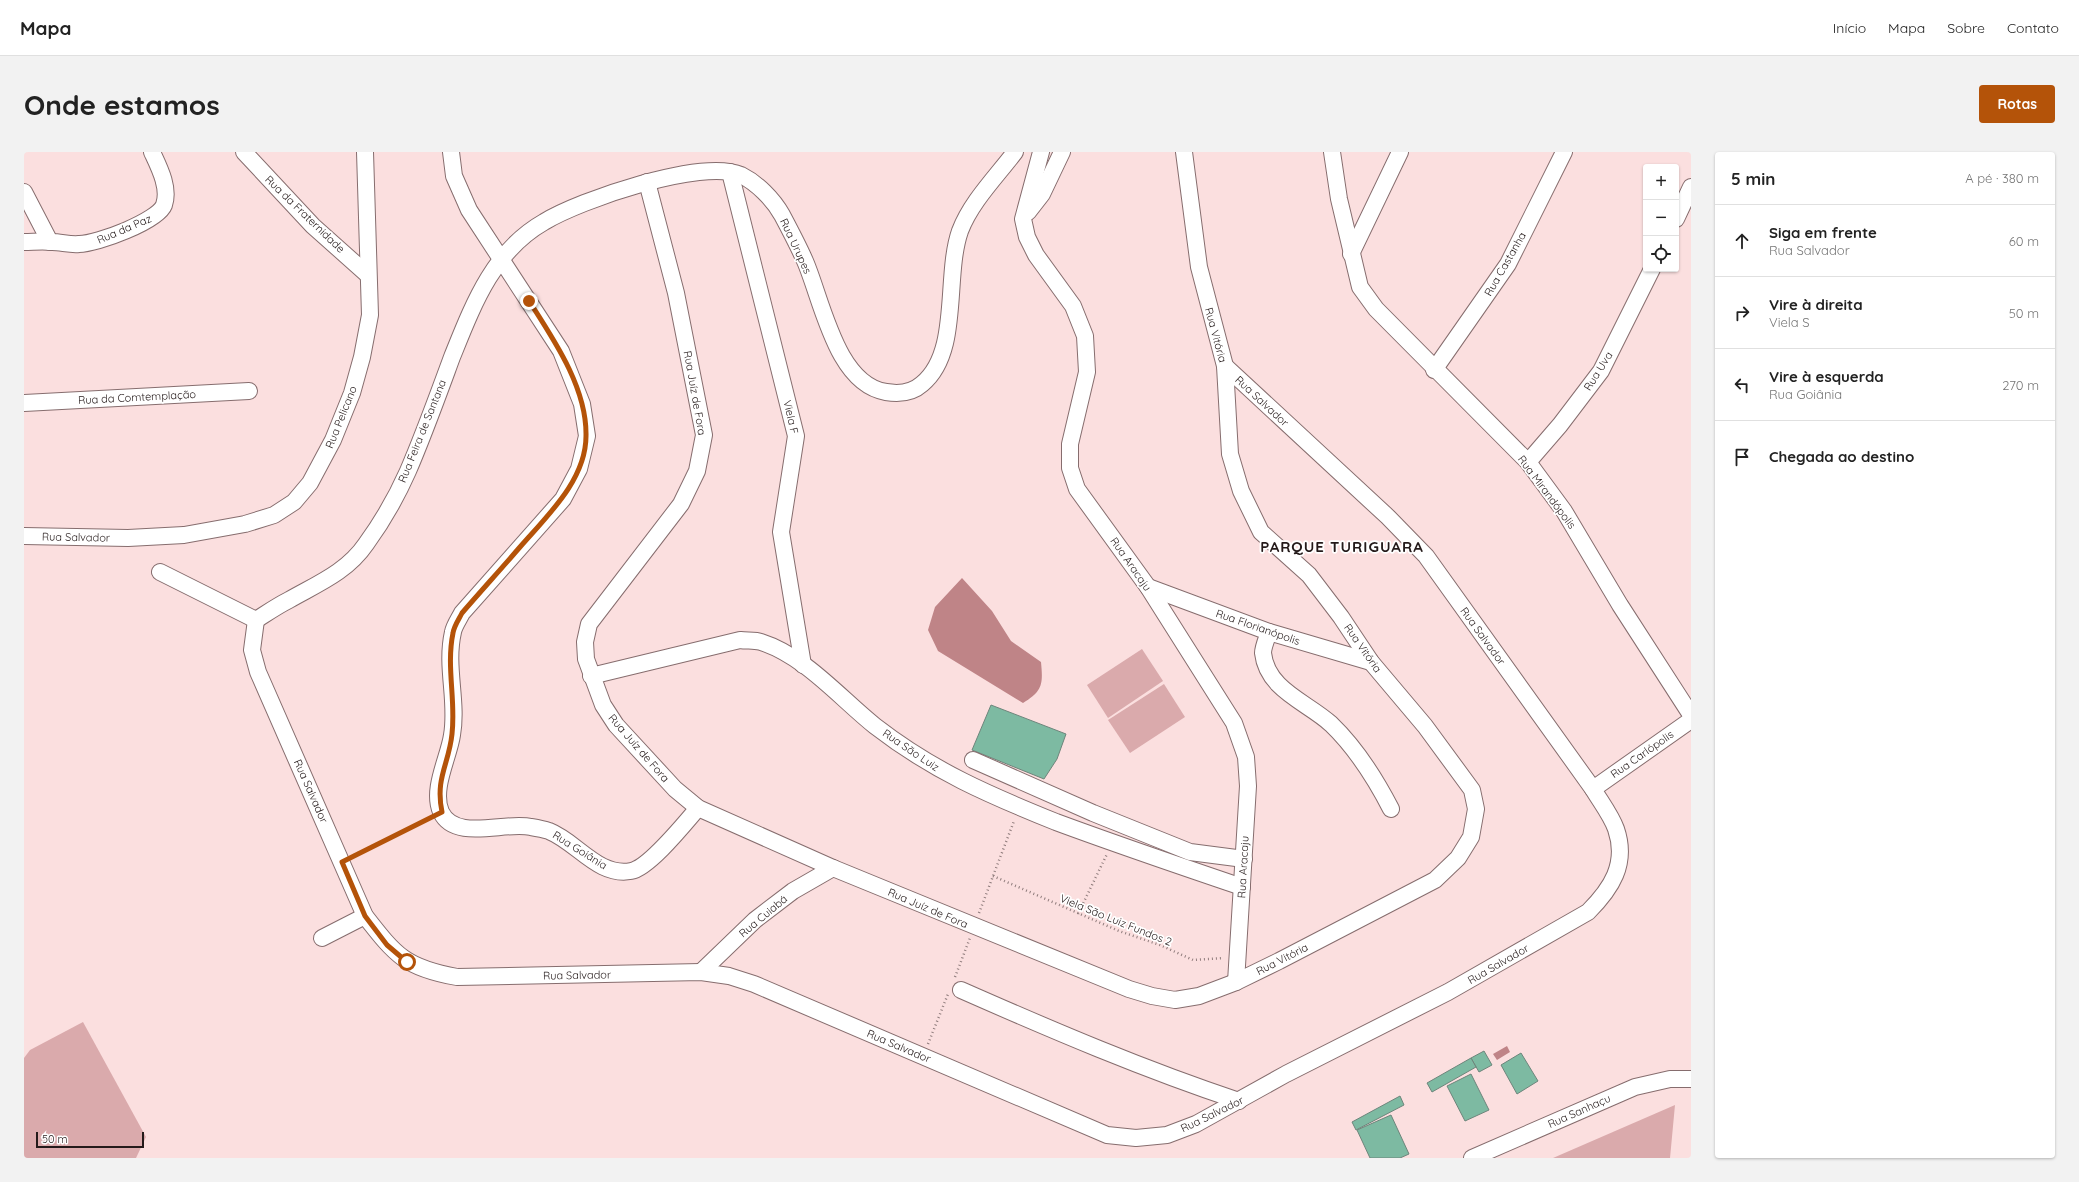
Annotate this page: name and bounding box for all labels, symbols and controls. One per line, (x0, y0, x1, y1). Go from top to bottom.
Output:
text: Mapa (20, 16, 71, 40)
text: Início (1833, 19, 1866, 37)
text: Mapa (1888, 19, 1925, 37)
text: Sobre (1947, 19, 1985, 37)
text: Contato (2007, 19, 2059, 37)
button: Rotas (1979, 85, 2055, 123)
text: Onde estamos (24, 87, 220, 122)
map controls (1643, 164, 1679, 272)
button: + (1643, 164, 1679, 200)
text: 5 min (1731, 168, 1775, 189)
text: A pé · 380 m (1965, 170, 2039, 186)
street label: Rua da Fraternidade (262, 172, 348, 256)
button: − (1643, 200, 1679, 236)
street label: Rua da Paz (95, 211, 153, 247)
street label: Rua Urupes (777, 216, 815, 276)
text: Siga em frente (1769, 223, 1877, 242)
street label: Rua Castanha (1481, 229, 1529, 299)
icon: ahead (1731, 230, 1753, 252)
text: 60 m (2009, 233, 2039, 249)
button: locate (1643, 236, 1679, 272)
text: Rua Salvador (1769, 242, 1850, 258)
route end (520, 292, 538, 310)
text: Vire à direita (1769, 295, 1863, 314)
icon: right (1731, 302, 1753, 324)
text: 50 m (2009, 305, 2039, 321)
street label: Rua Vitória (1202, 306, 1230, 364)
text: Viela S (1769, 314, 1810, 330)
street label: Rua Uva (1581, 349, 1615, 393)
street label: Rua Juíz de Fora (681, 350, 709, 436)
text: Vire à esquerda (1769, 367, 1884, 386)
street label: Rua Salvador (1232, 373, 1292, 430)
icon: left (1731, 374, 1753, 396)
street label: Rua Feira de Santana (395, 377, 449, 485)
text: 270 m (2002, 377, 2039, 393)
street label: Rua Pelicano (322, 383, 360, 450)
text: Rua Goiânia (1769, 386, 1842, 402)
street label: Rua da Comtemplação (78, 387, 197, 407)
street label: Viela F (780, 399, 802, 435)
icon: arrive (1731, 446, 1753, 468)
text: Chegada ao destino (1769, 447, 1914, 466)
street label: Rua Mirandópolis (1515, 452, 1579, 532)
street label: Rua Salvador (42, 529, 111, 545)
street label: Rua Aracaju (1107, 534, 1155, 594)
district label: PARQUE TURIGUARA (1260, 537, 1424, 556)
street label: Rua Salvador (1457, 604, 1509, 668)
street label: Rua Florianópolis (1214, 606, 1302, 648)
street label: Rua Vitória (1341, 621, 1385, 675)
street label: Rua Juíz de Fora (606, 711, 672, 785)
street label: Rua São Luiz (880, 726, 942, 774)
street label: Rua Carlópolis (1608, 727, 1676, 781)
street label: Rua Salvador (291, 757, 332, 826)
street label: Rua Goiânia (550, 828, 610, 872)
street label: Rua Aracaju (1234, 835, 1252, 899)
street label: Rua Juíz de Fora (886, 885, 970, 931)
street label: Viela São Luiz Fundos 2 (1058, 891, 1174, 949)
street label: Rua Cuiabá (736, 892, 790, 940)
street label: Rua Vitória (1254, 940, 1310, 978)
street label: Rua Salvador (1465, 940, 1532, 987)
route start (398, 953, 416, 971)
street label: Rua Salvador (543, 967, 612, 983)
street label: Rua Salvador (865, 1026, 934, 1066)
street label: Rua Sanhaçu (1545, 1091, 1613, 1131)
street label: Rua Salvador (1178, 1092, 1246, 1135)
scale bar (36, 1130, 144, 1149)
text: 50 m (42, 1132, 68, 1146)

